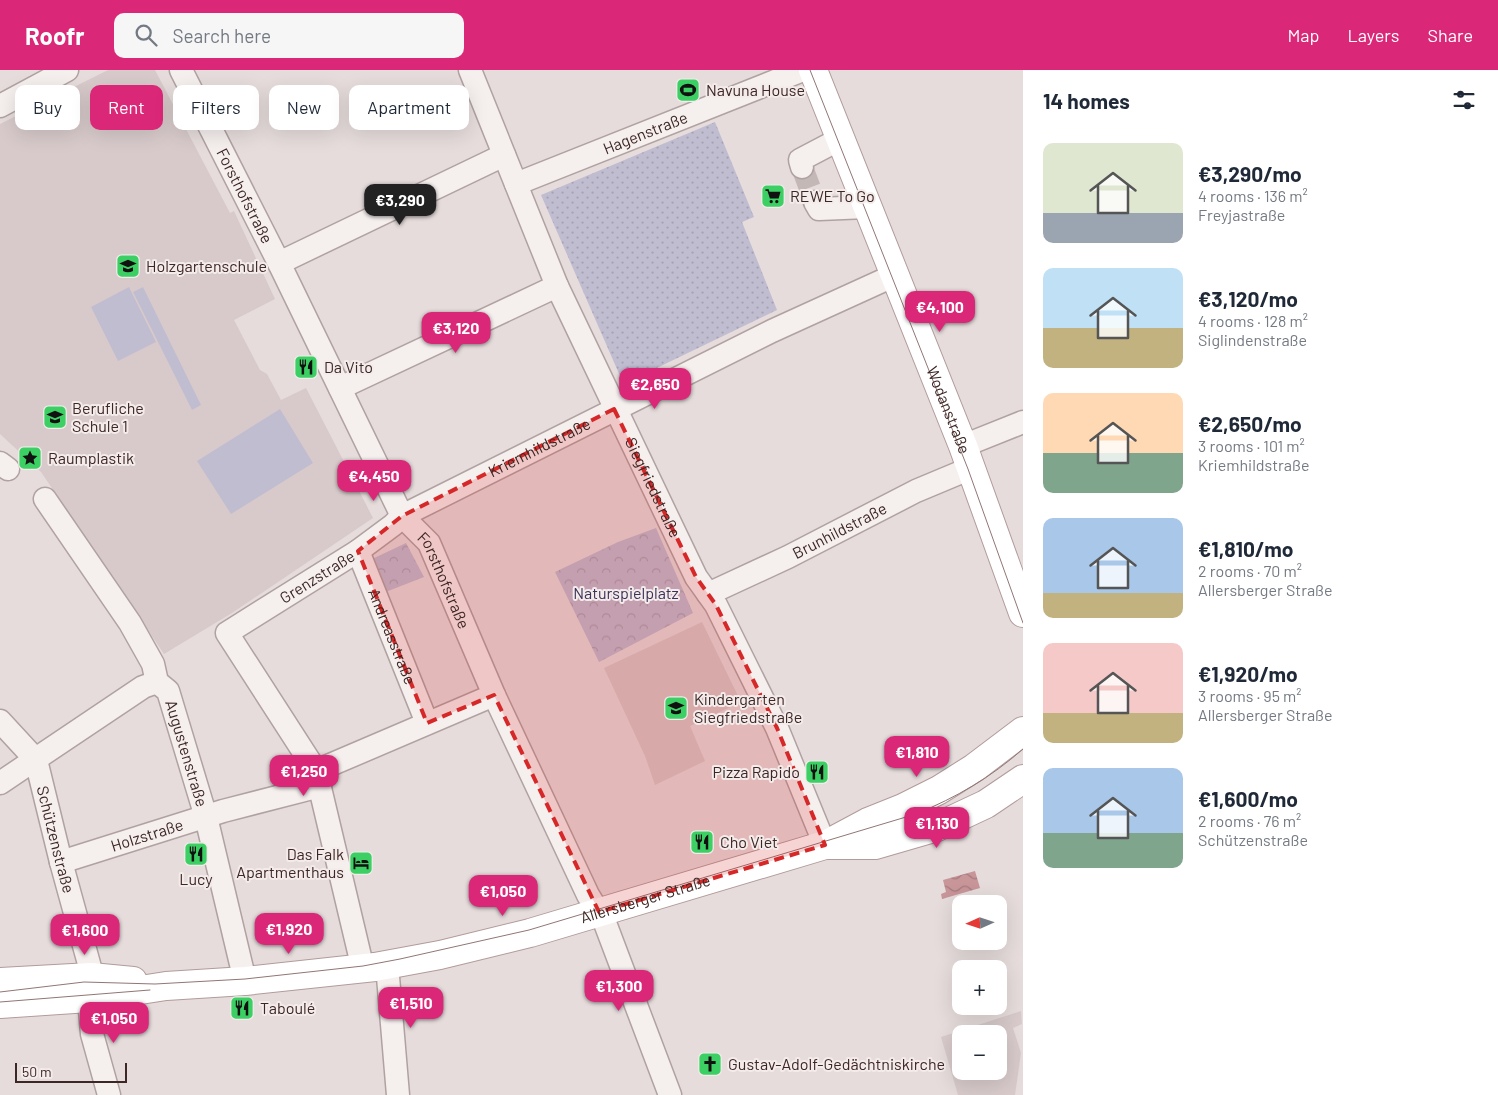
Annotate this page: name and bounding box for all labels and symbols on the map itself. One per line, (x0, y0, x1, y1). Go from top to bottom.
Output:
sports icon: Navuna House (675, 77, 701, 103)
place label: Navuna House (706, 80, 805, 99)
street label: Hagenstraße (600, 107, 690, 158)
street label: Forsthofstraße (213, 145, 277, 246)
supermarket icon: REWE To Go (760, 183, 786, 209)
pin: €3,290 (359, 184, 441, 226)
place label: REWE To Go (790, 186, 875, 205)
school or university icon: Holzgartenschule (115, 253, 141, 279)
place label: Holzgartenschule (146, 256, 267, 275)
pin: €4,100 (899, 290, 981, 333)
pin: €3,120 (415, 312, 497, 354)
restaurant icon: Da Vito (293, 354, 319, 380)
place label: Da Vito (324, 357, 373, 376)
street label: Wodanstraße (923, 363, 975, 456)
pin: €2,650 (614, 368, 696, 410)
place label: Berufliche Schule 1 (72, 398, 144, 435)
school or university icon: Berufliche Schule 1 (42, 404, 68, 430)
street label: Kriemhildstraße (485, 414, 593, 480)
street label: Siegfriedstraße (622, 434, 686, 540)
place icon: Raumplastik (17, 445, 43, 471)
place label: Raumplastik (48, 448, 134, 467)
pin: €4,450 (333, 460, 415, 502)
street label: Brunhildstraße (789, 498, 889, 562)
street label: Forsthofstraße (414, 527, 474, 631)
street label: Grenzstraße (276, 546, 358, 607)
park label: Naturspielplatz (573, 583, 679, 602)
street label: Andreasstraße (365, 585, 420, 687)
place label: Kindergarten Siegfriedstraße (694, 689, 802, 726)
school or university icon: Kindergarten Siegfriedstraße (663, 695, 689, 721)
street label: Augustenstraße (162, 697, 212, 809)
pin: €1,810 (876, 736, 958, 778)
pin: €1,250 (263, 754, 345, 797)
restaurant icon: Pizza Rapido (804, 759, 830, 785)
place label: Pizza Rapido (712, 762, 800, 781)
street label: Schützenstraße (34, 784, 79, 895)
pin: €1,130 (896, 806, 978, 849)
street label: Holzstraße (108, 814, 185, 855)
restaurant icon: Cho Viet (689, 829, 715, 855)
place label: Cho Viet (720, 832, 778, 851)
restaurant icon: Lucy (183, 841, 209, 867)
place label: Das Falk Apartmenthaus (236, 844, 344, 881)
hotel icon: Das Falk Apartmenthaus (348, 850, 374, 876)
place label: Lucy (179, 869, 213, 888)
street label: Allersberger Straße (578, 870, 712, 927)
pin: €1,050 (462, 874, 544, 917)
north arrow (952, 895, 1008, 950)
pin: €1,920 (248, 912, 330, 955)
pin: €1,600 (44, 914, 126, 956)
pin: €1,300 (578, 970, 660, 1012)
pin: €1,510 (370, 986, 452, 1029)
restaurant icon: Taboulé (229, 995, 255, 1021)
place label: Taboulé (260, 998, 315, 1017)
pin: €1,050 (73, 1002, 155, 1044)
church icon: Gustav-Adolf-Gedächtniskirche (697, 1051, 723, 1077)
place label: Gustav-Adolf-Gedächtniskirche (728, 1054, 945, 1073)
scale bar (15, 1060, 128, 1083)

